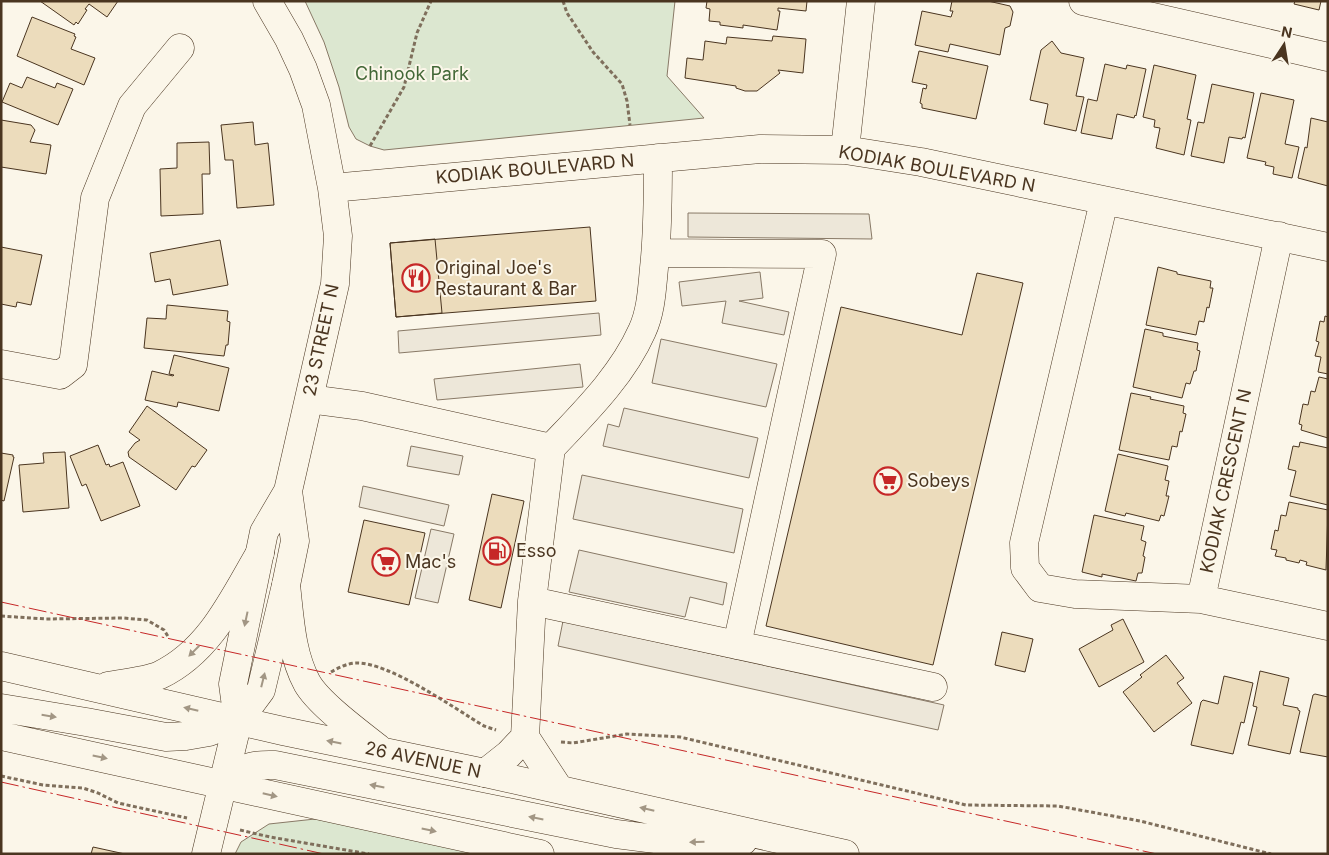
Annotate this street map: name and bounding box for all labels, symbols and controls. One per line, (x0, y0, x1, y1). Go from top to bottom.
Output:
north arrow (1259, 20, 1309, 70)
text: N (1280, 22, 1294, 41)
park label: Chinook Park (355, 63, 469, 84)
street label: KODIAK BOULEVARD N (837, 141, 1037, 196)
street label: KODIAK BOULEVARD N (435, 149, 635, 188)
place label: Original Joe's Restaurant & Bar (435, 257, 577, 299)
restaurant icon: Original Joe's Restaurant & Bar (401, 263, 431, 293)
street label: 23 STREET N (298, 282, 343, 398)
street label: KODIAK CRESCENT N (1196, 387, 1255, 575)
supermarket icon: Sobeys (873, 466, 903, 496)
place label: Sobeys (907, 470, 970, 491)
fuel station icon: Esso (482, 536, 512, 566)
place label: Esso (516, 540, 557, 561)
supermarket icon: Mac's (371, 547, 401, 577)
place label: Mac's (405, 551, 456, 572)
one-way arrow (242, 612, 250, 627)
one-way arrow (188, 645, 200, 657)
one-way arrow (259, 672, 267, 687)
one-way arrow (183, 705, 198, 713)
one-way arrow (42, 712, 58, 720)
street label: 26 AVENUE N (363, 737, 483, 782)
one-way arrow (327, 738, 342, 746)
one-way arrow (93, 753, 108, 761)
one-way arrow (369, 781, 385, 789)
one-way arrow (263, 791, 278, 799)
one-way arrow (640, 805, 655, 813)
one-way arrow (529, 814, 544, 822)
one-way arrow (421, 826, 436, 834)
one-way arrow (688, 839, 704, 847)

